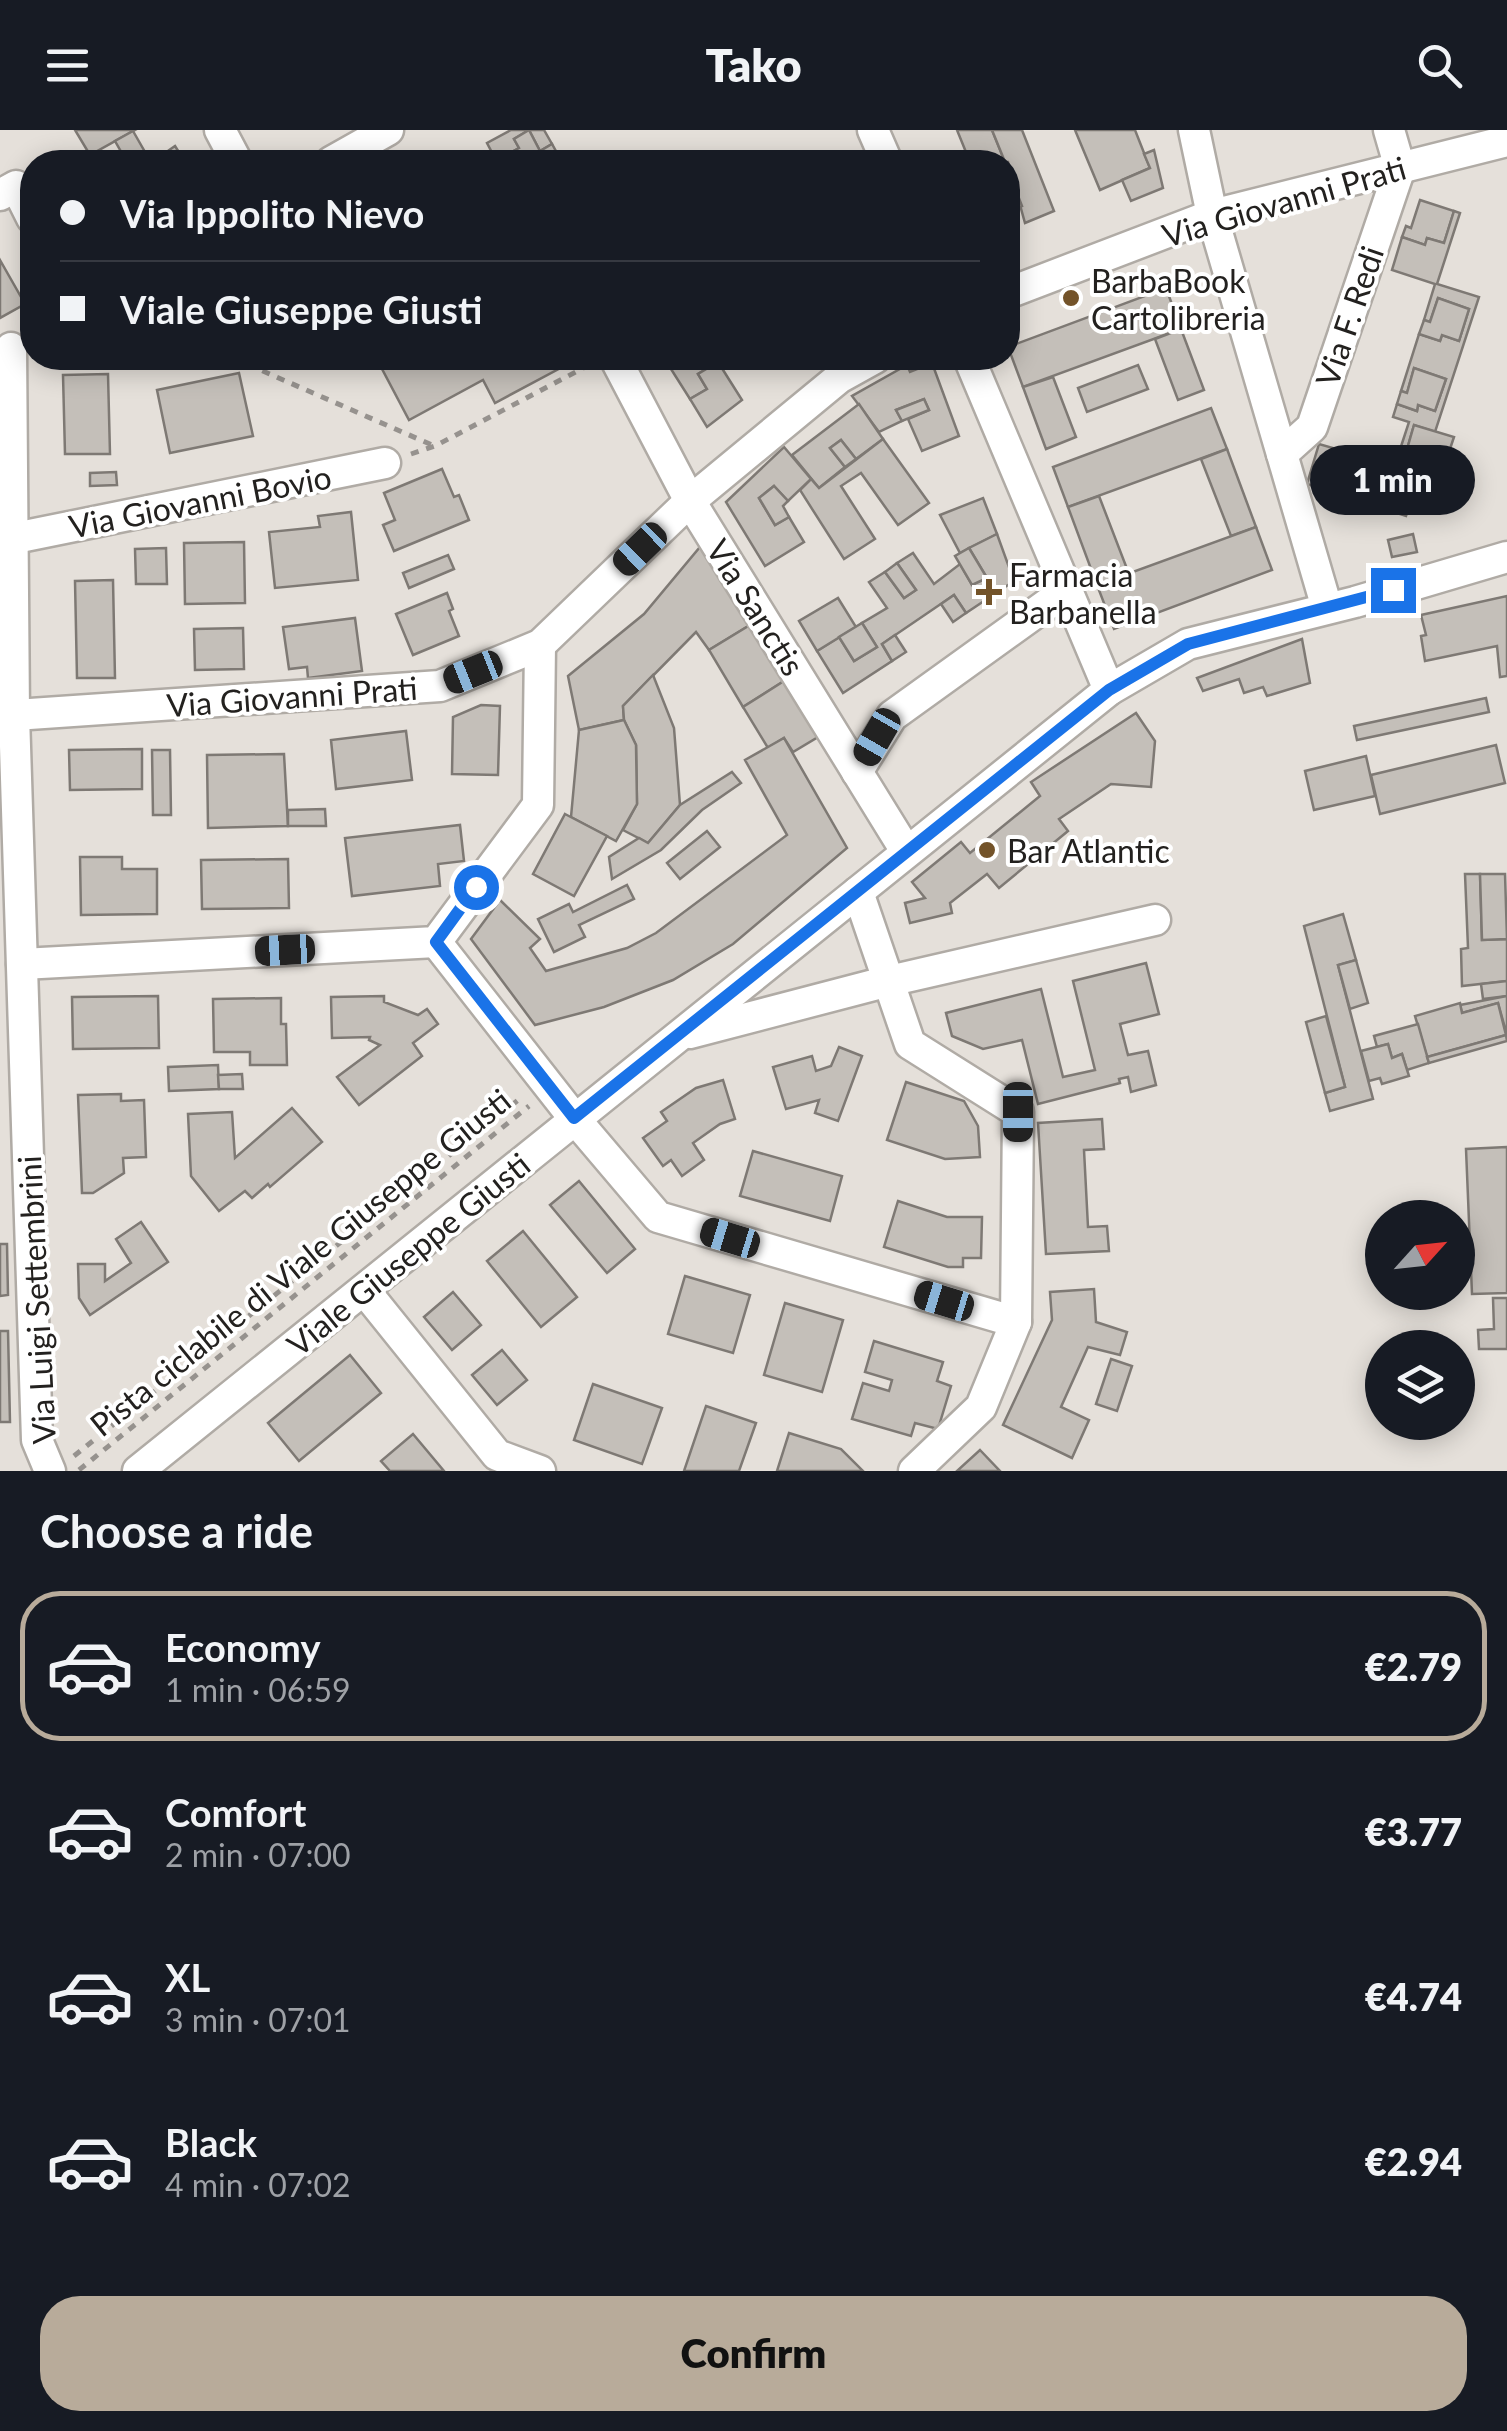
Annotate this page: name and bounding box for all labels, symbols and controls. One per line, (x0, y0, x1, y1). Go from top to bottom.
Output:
icon: menu (40, 38, 95, 93)
text: Tako (705, 38, 802, 92)
icon: search (1412, 38, 1467, 93)
street label: Via Giovanni Prati (1158, 148, 1410, 254)
text: Via Ippolito Nievo (120, 190, 424, 236)
street label: Via F. Redi (1307, 241, 1391, 391)
place label: BarbaBook Cartolibreria (1091, 261, 1266, 337)
text: Viale Giuseppe Giusti (120, 286, 482, 332)
marker: BarbaBook Cartolibreria (1060, 287, 1082, 309)
callout: 1 min (1310, 445, 1476, 515)
street label: Via Giovanni Bovio (66, 456, 334, 546)
text: 1 min (1353, 460, 1432, 499)
car (608, 517, 672, 581)
street label: Via Sanctis (699, 532, 813, 682)
place label: Farmacia Barbanella (1009, 555, 1157, 631)
route end (1371, 568, 1416, 613)
marker: Farmacia Barbanella (978, 581, 1000, 603)
car (440, 647, 506, 697)
street label: Via Giovanni Prati (165, 668, 419, 724)
car (849, 704, 905, 770)
place label: Bar Atlantic (1007, 831, 1170, 870)
marker: Bar Atlantic (976, 839, 998, 861)
route start (454, 865, 499, 910)
car (254, 933, 316, 967)
street label: Pista ciclabile di Viale Giuseppe Giusti (82, 1080, 518, 1444)
car (1003, 1082, 1033, 1142)
street label: Viale Giuseppe Giusti (279, 1144, 537, 1364)
street label: Via Luigi Settembrini (9, 1155, 63, 1445)
north arrow (1365, 1200, 1475, 1310)
map controls (1365, 1200, 1475, 1440)
car (697, 1215, 763, 1261)
car (911, 1278, 977, 1324)
button: layers (1365, 1330, 1475, 1440)
text: Choose a ride (40, 1504, 313, 1558)
icon: car (45, 1621, 135, 1711)
text: Economy (165, 1624, 320, 1670)
text: €2.79 (1365, 1643, 1462, 1689)
text: 1 min · 06:59 (165, 1670, 351, 1709)
icon: car (45, 1786, 135, 1876)
text: Comfort (165, 1789, 306, 1835)
text: €3.77 (1365, 1808, 1462, 1854)
text: 2 min · 07:00 (165, 1835, 351, 1874)
icon: car (45, 1951, 135, 2041)
text: XL (165, 1954, 210, 2000)
text: €4.74 (1365, 1973, 1462, 2019)
text: 3 min · 07:01 (165, 2000, 351, 2039)
icon: car (45, 2116, 135, 2206)
text: Black (165, 2119, 257, 2165)
text: €2.94 (1365, 2138, 1462, 2184)
text: 4 min · 07:02 (165, 2165, 351, 2204)
button: Confirm (40, 2296, 1467, 2411)

